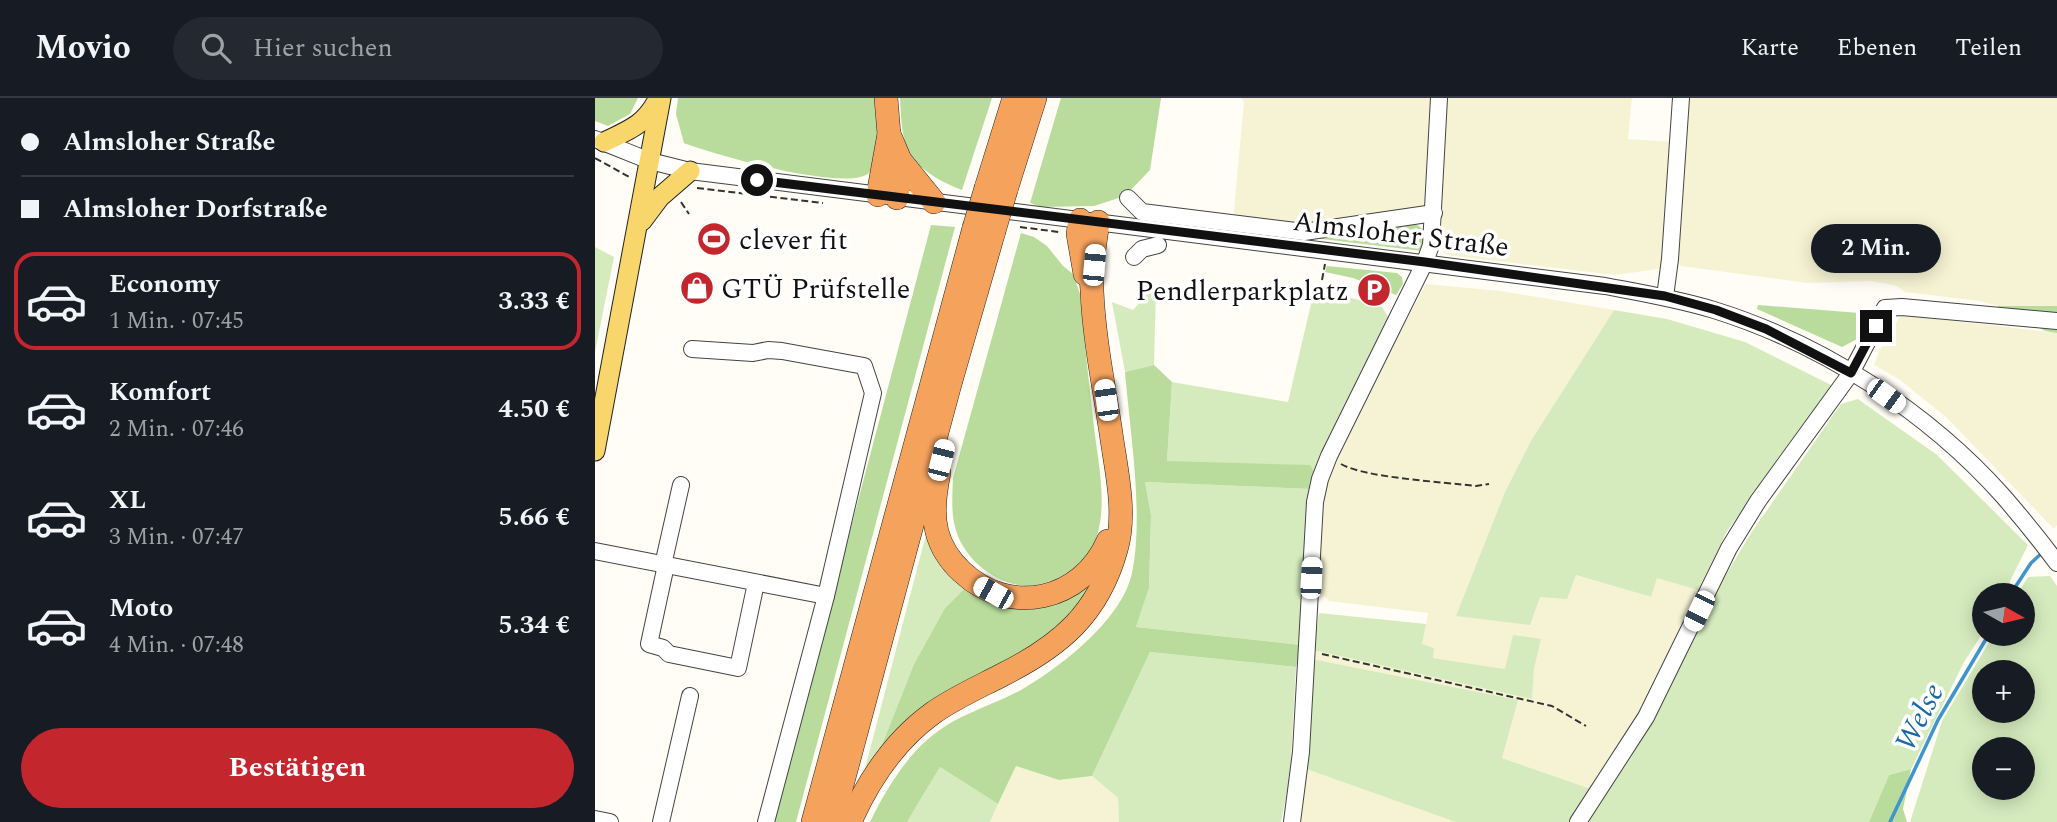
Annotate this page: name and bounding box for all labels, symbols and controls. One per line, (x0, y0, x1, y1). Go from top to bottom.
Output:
search box (173, 17, 663, 80)
text: Movio (35, 23, 131, 73)
text: Hier suchen (253, 28, 393, 68)
icon: search (197, 29, 235, 67)
text: Karte (1741, 30, 1799, 66)
text: Ebenen (1837, 30, 1917, 66)
text: Teilen (1955, 30, 2022, 66)
text: Almsloher Straße (63, 122, 275, 162)
route start (741, 164, 773, 196)
text: Almsloher Dorfstraße (63, 189, 328, 229)
street label: Almsloher Straße (1290, 200, 1511, 269)
place label: clever fit (739, 219, 848, 262)
sports icon: clever fit (695, 220, 733, 258)
callout: 2 Min. (1811, 224, 1941, 274)
text: 2 Min. (1841, 231, 1911, 266)
car (1082, 243, 1107, 287)
text: Economy (109, 264, 219, 304)
place label: GTÜ Prüfstelle (721, 268, 910, 311)
shop icon: GTÜ Prüfstelle (678, 269, 716, 307)
icon: car (25, 270, 88, 333)
place label: Pendlerparkplatz (1136, 270, 1349, 313)
parking icon: Pendlerparkplatz (1355, 271, 1393, 309)
text: 3.33 € (498, 281, 570, 321)
text: 1 Min. · 07:45 (109, 304, 244, 339)
route end (1860, 310, 1892, 342)
text: Komfort (109, 372, 211, 412)
car (1863, 375, 1910, 417)
icon: car (25, 378, 88, 441)
car (1093, 378, 1120, 422)
text: 4.50 € (498, 389, 570, 429)
text: 2 Min. · 07:46 (109, 412, 244, 447)
car (926, 437, 957, 483)
text: XL (109, 480, 146, 520)
icon: car (25, 486, 88, 549)
text: 5.66 € (498, 497, 570, 537)
text: 3 Min. · 07:47 (109, 520, 244, 555)
car (1300, 556, 1323, 600)
car (970, 574, 1017, 612)
north arrow (1972, 583, 2035, 646)
map controls (1972, 583, 2035, 800)
text: Moto (109, 588, 173, 628)
car (1681, 588, 1718, 634)
icon: car (25, 594, 88, 657)
text: 5.34 € (498, 605, 570, 645)
text: 4 Min. · 07:48 (109, 628, 244, 663)
button: + (1972, 660, 2035, 723)
water label: Welse (1883, 675, 1957, 760)
button: Bestätigen (21, 728, 574, 808)
button: − (1972, 737, 2035, 800)

